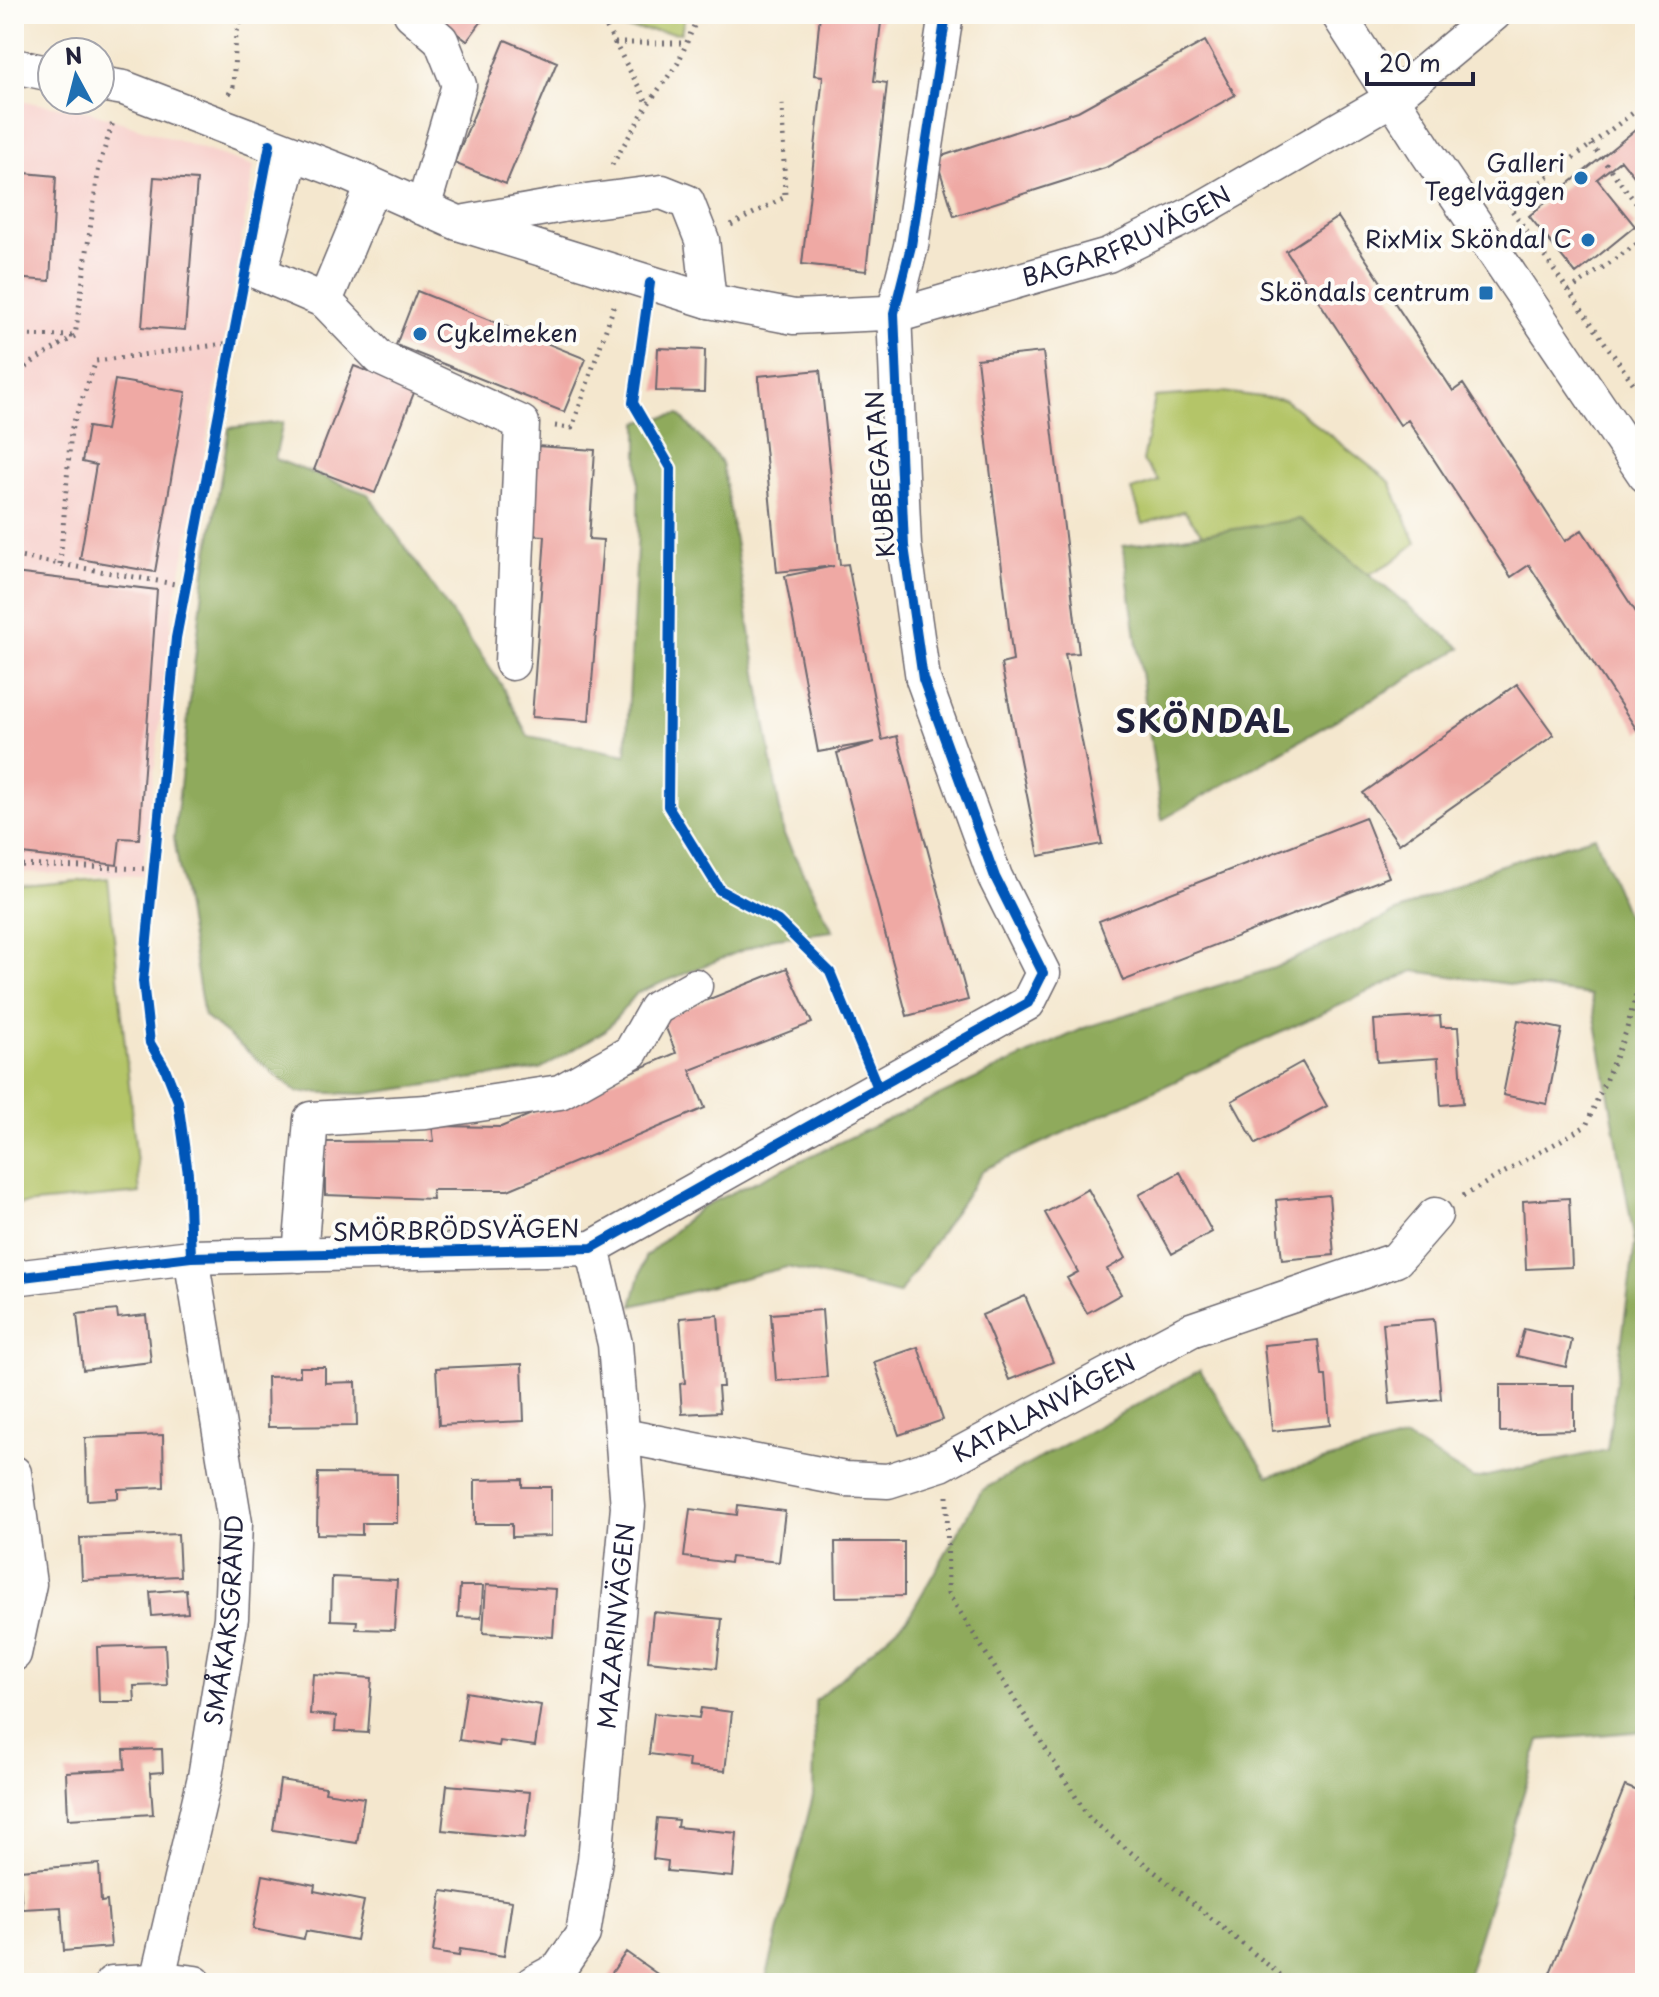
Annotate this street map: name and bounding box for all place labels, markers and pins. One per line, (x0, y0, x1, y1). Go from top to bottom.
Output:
place label: Galleri Tegelväggen (1424, 144, 1565, 208)
marker: Galleri Tegelväggen (1572, 169, 1590, 187)
place label: RixMix Sköndal C (1365, 220, 1572, 256)
marker: RixMix Sköndal C (1579, 231, 1597, 249)
place label: Sköndals centrum (1259, 273, 1470, 309)
marker: Sköndals centrum (1477, 284, 1495, 302)
place label: Cykelmeken (436, 314, 578, 350)
marker: Cykelmeken (411, 325, 429, 343)

